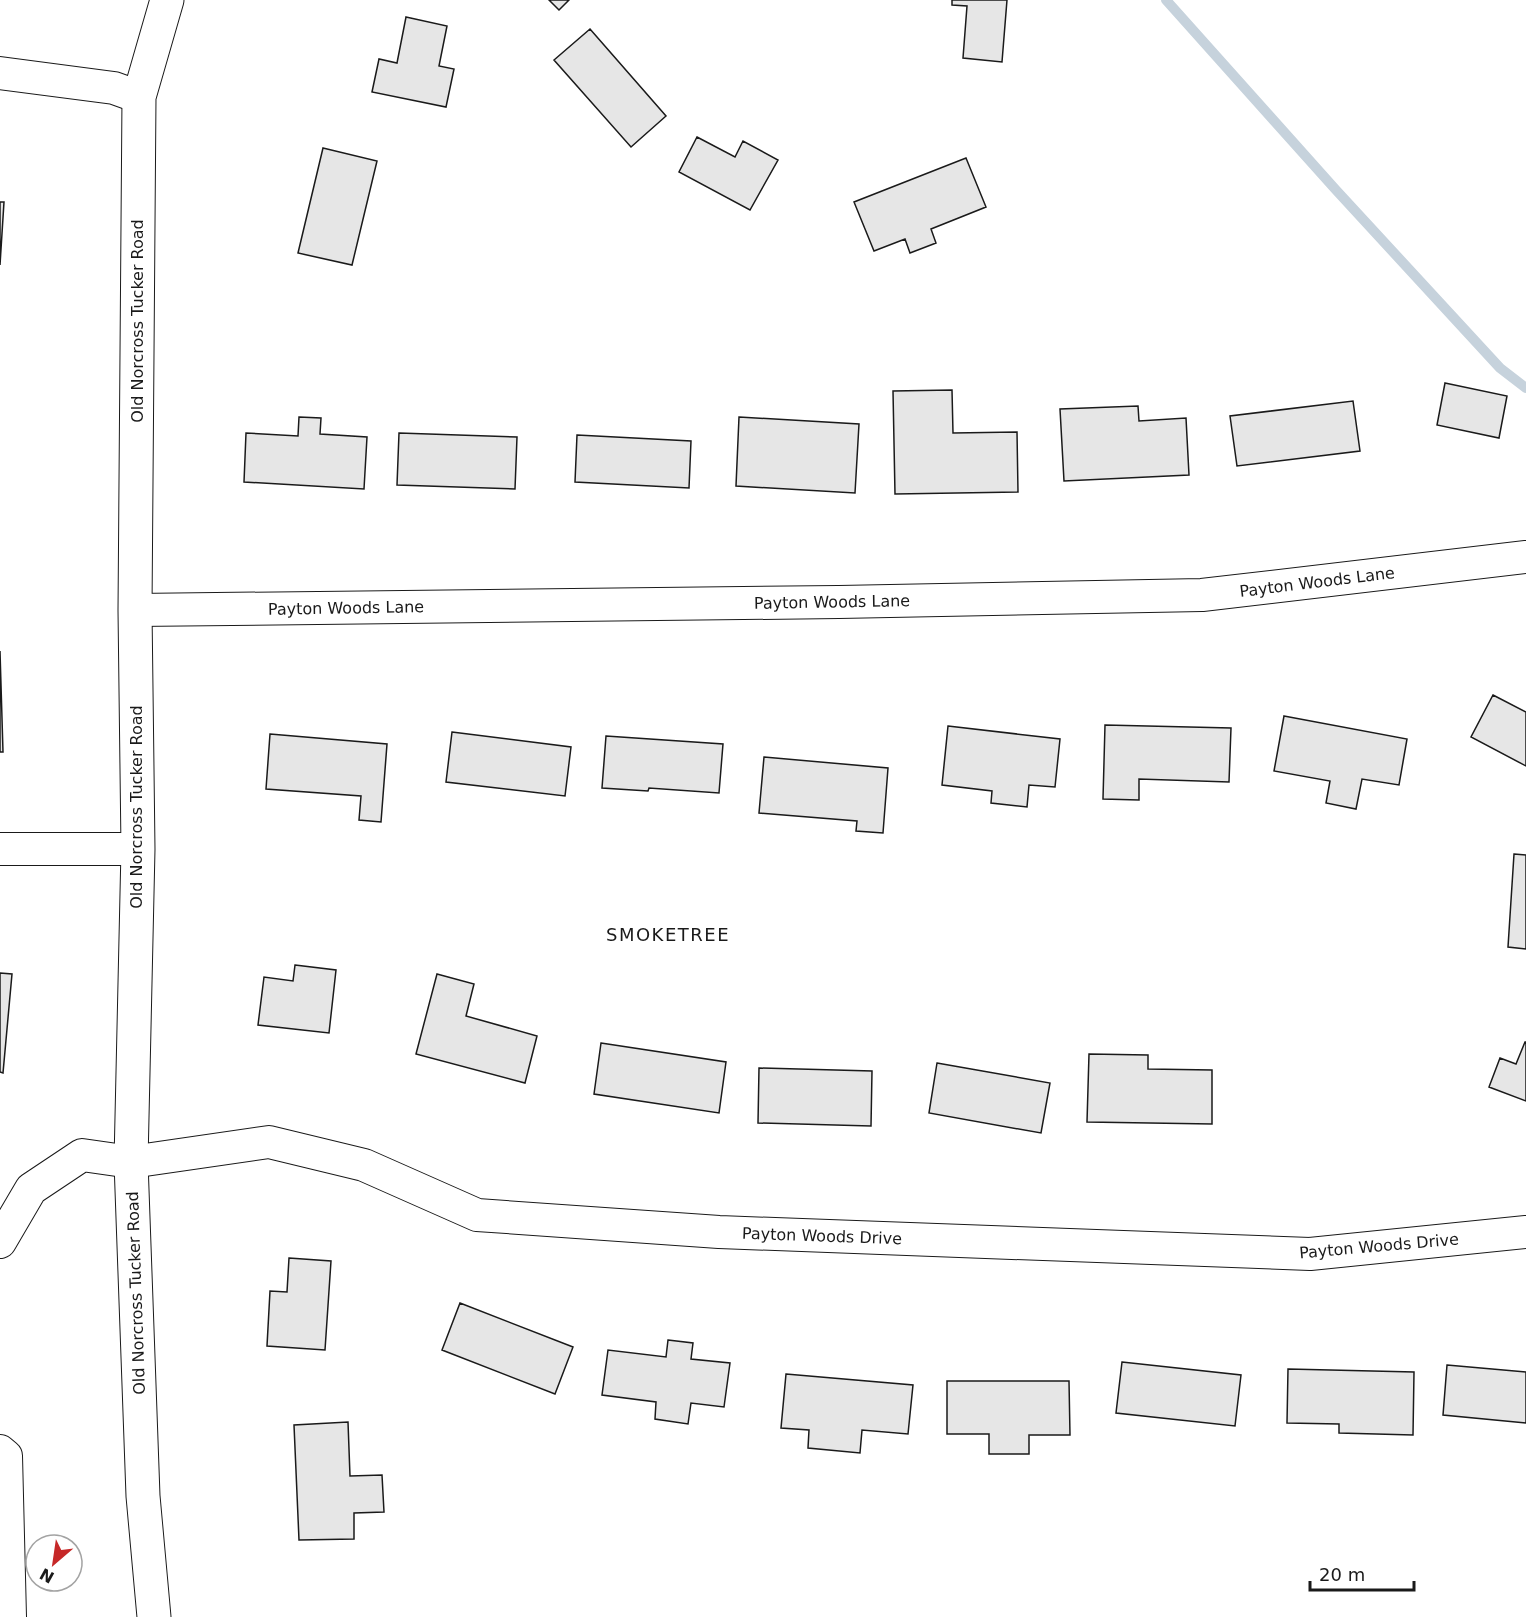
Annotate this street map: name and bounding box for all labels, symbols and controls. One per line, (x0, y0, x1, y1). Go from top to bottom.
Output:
street label: Old Norcross Tucker Road (128, 219, 147, 423)
street label: Payton Woods Lane (1238, 563, 1396, 601)
street label: Payton Woods Lane (754, 591, 910, 613)
street label: Payton Woods Lane (268, 597, 424, 619)
street label: Old Norcross Tucker Road (127, 705, 146, 909)
district label: SMOKETREE (606, 924, 730, 945)
street label: Old Norcross Tucker Road (123, 1191, 149, 1395)
street label: Payton Woods Drive (742, 1224, 902, 1248)
street label: Payton Woods Drive (1298, 1230, 1460, 1262)
north arrow (24, 1533, 84, 1593)
scale bar (1310, 1554, 1414, 1592)
text: N (37, 1564, 57, 1587)
text: 20 m (1319, 1564, 1365, 1585)

